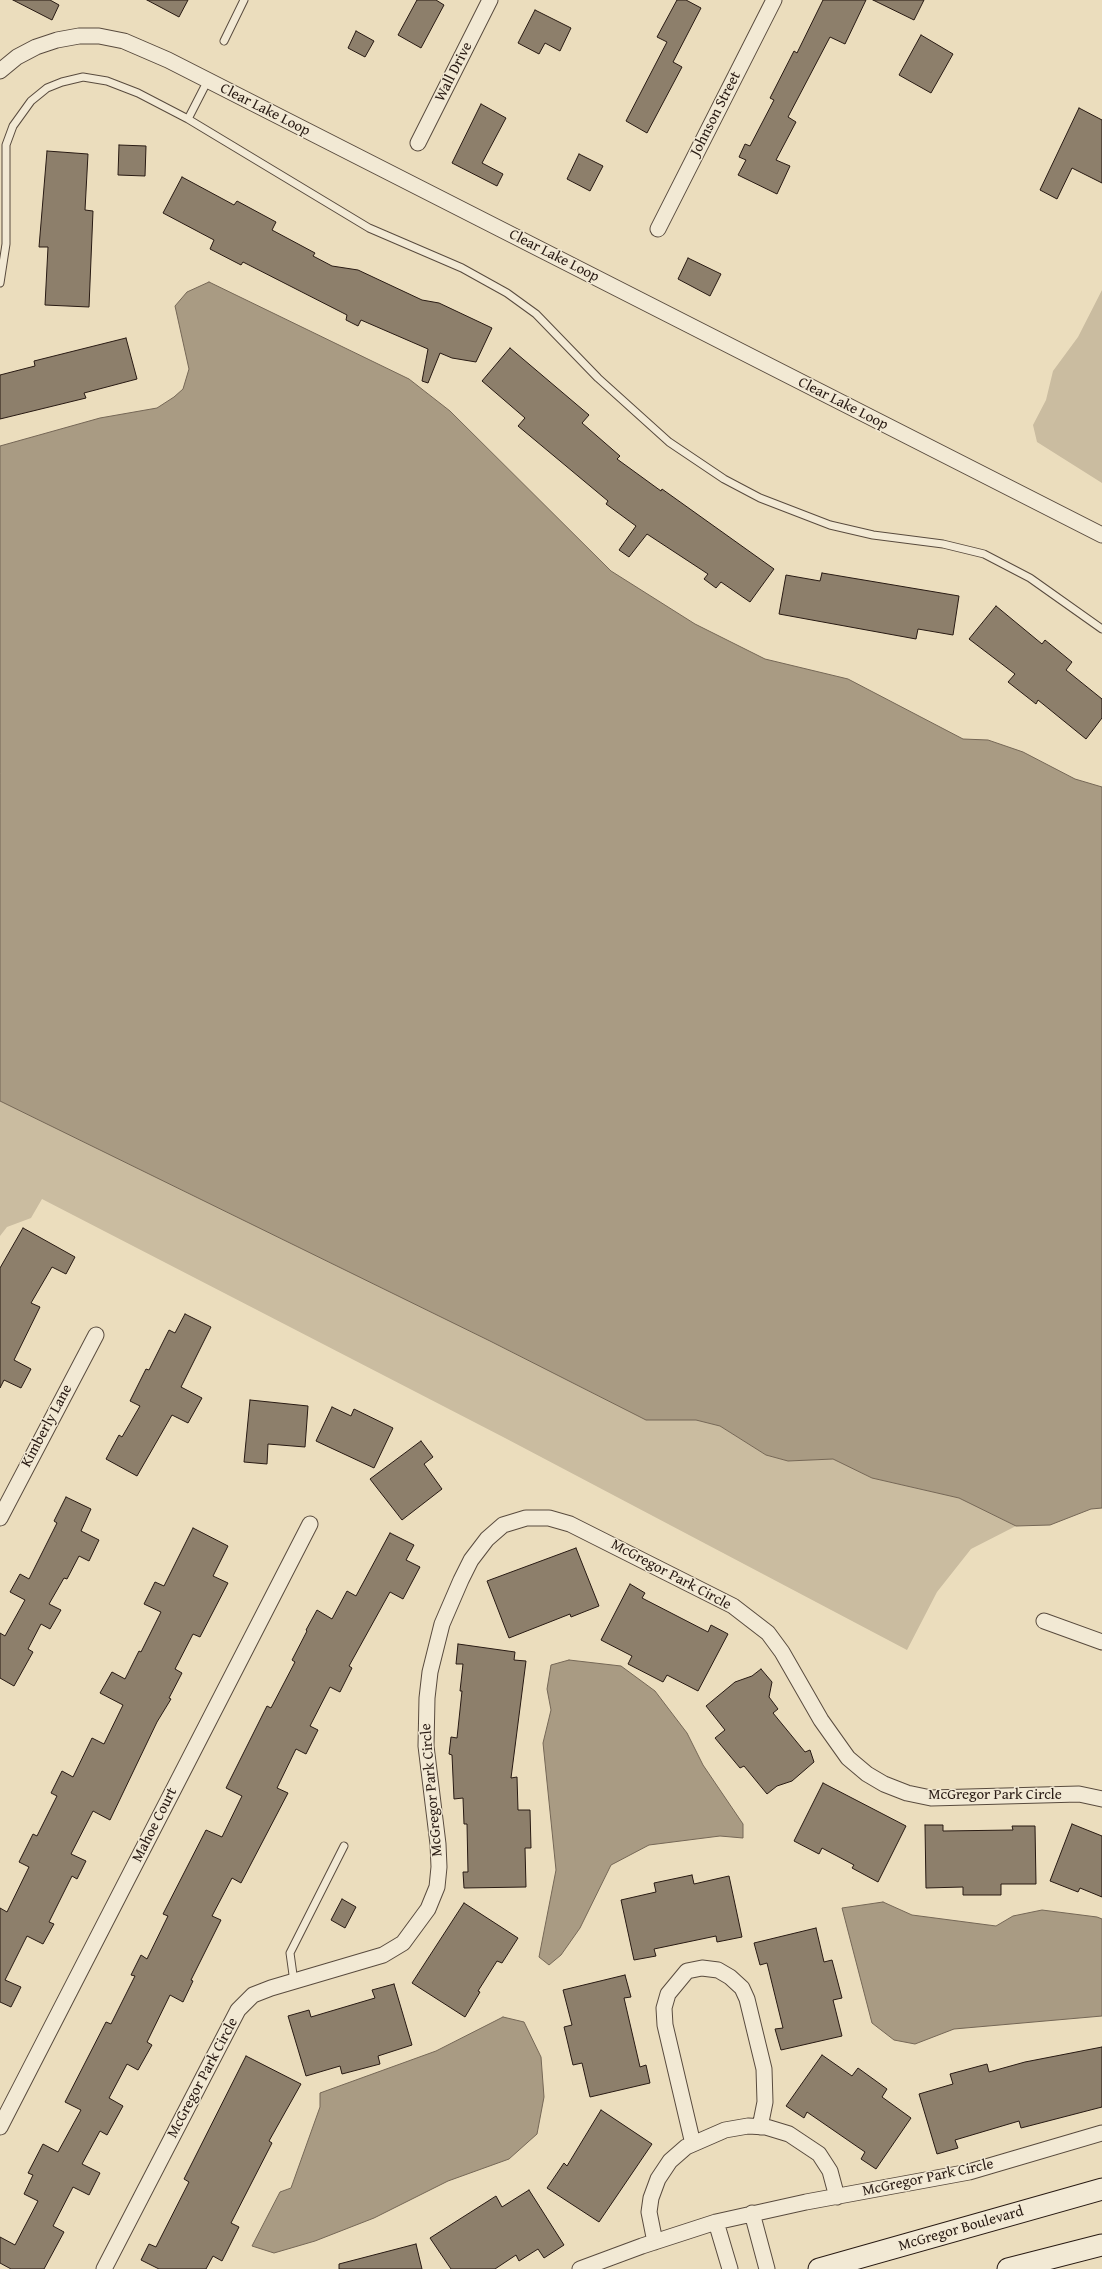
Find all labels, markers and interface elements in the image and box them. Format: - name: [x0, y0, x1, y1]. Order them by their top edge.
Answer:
- street label: Wall Drive: [431, 39, 477, 105]
- street label: Johnson Street: [687, 69, 745, 159]
- street label: Clear Lake Loop: [217, 80, 313, 140]
- street label: Clear Lake Loop: [506, 226, 602, 286]
- street label: Clear Lake Loop: [795, 374, 891, 434]
- street label: Kimberly Lane: [18, 1382, 76, 1470]
- street label: McGregor Park Circle: [608, 1536, 734, 1614]
- street label: McGregor Park Circle: [417, 1723, 447, 1857]
- street label: Mahoe Court: [129, 1785, 181, 1865]
- street label: McGregor Park Circle: [928, 1786, 1062, 1804]
- street label: McGregor Park Circle: [164, 2015, 242, 2141]
- street label: McGregor Park Circle: [861, 2155, 995, 2201]
- street label: McGregor Boulevard: [896, 2203, 1026, 2255]

